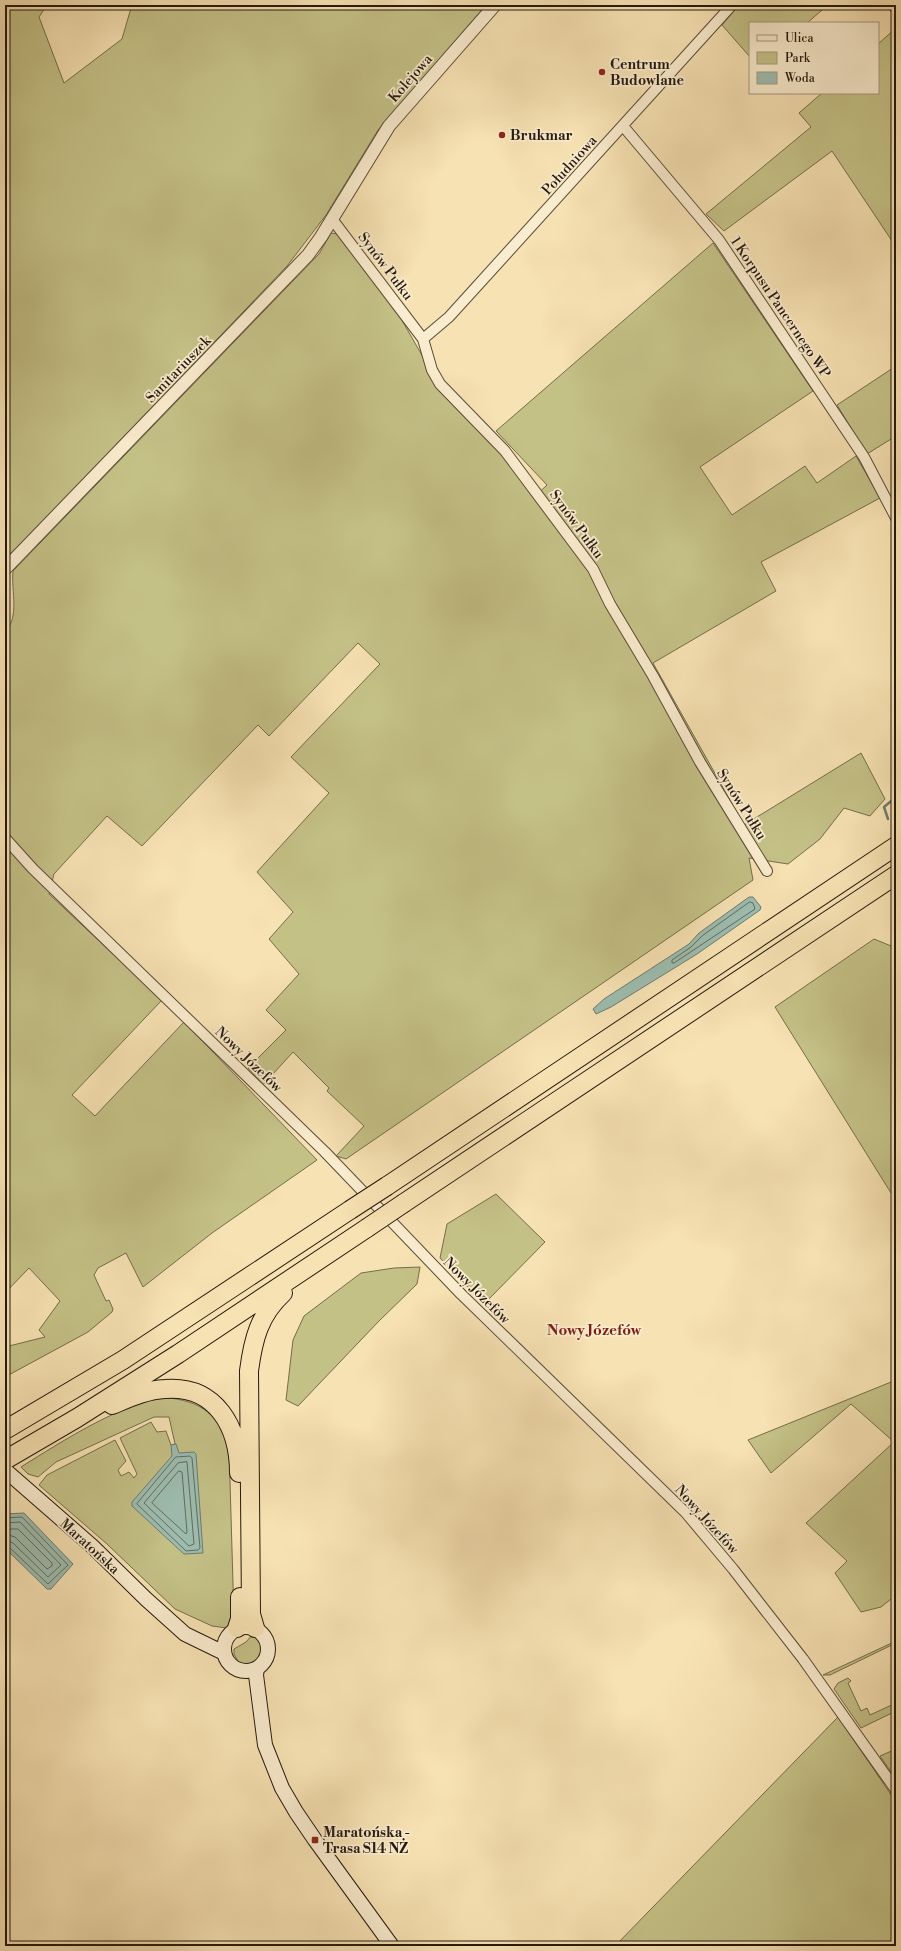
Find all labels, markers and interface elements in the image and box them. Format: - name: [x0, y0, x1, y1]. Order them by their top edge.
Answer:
- legend: [749, 22, 879, 94]
- text: Ulica: [785, 31, 814, 46]
- street label: Kolejowa: [385, 50, 437, 107]
- text: Park: [785, 51, 811, 66]
- place label: Centrum Budowlane: [610, 56, 684, 90]
- marker: Centrum Budowlane: [597, 67, 607, 77]
- text: Woda: [784, 71, 816, 86]
- place label: Brukmar: [510, 127, 573, 145]
- marker: Brukmar: [497, 130, 507, 140]
- street label: Południowa: [538, 131, 602, 199]
- street label: Synów Pułku: [354, 229, 417, 304]
- street label: 1 Korpusu Pancernego WP: [726, 233, 834, 382]
- street label: Sanitariuszek: [142, 332, 216, 407]
- street label: Synów Pułku: [545, 487, 607, 562]
- street label: Synów Pułku: [712, 766, 770, 843]
- street label: Nowy Józefów: [211, 1023, 286, 1097]
- street label: Nowy Józefów: [439, 1254, 514, 1328]
- district label: Nowy Józefów: [547, 1321, 642, 1340]
- street label: Nowy Józefów: [671, 1481, 742, 1558]
- street label: Maratońska: [56, 1515, 124, 1579]
- place label: Maratońska - Trasa S14 NŻ: [323, 1824, 410, 1858]
- marker: Maratońska - Trasa S14 NŻ: [310, 1835, 320, 1845]

